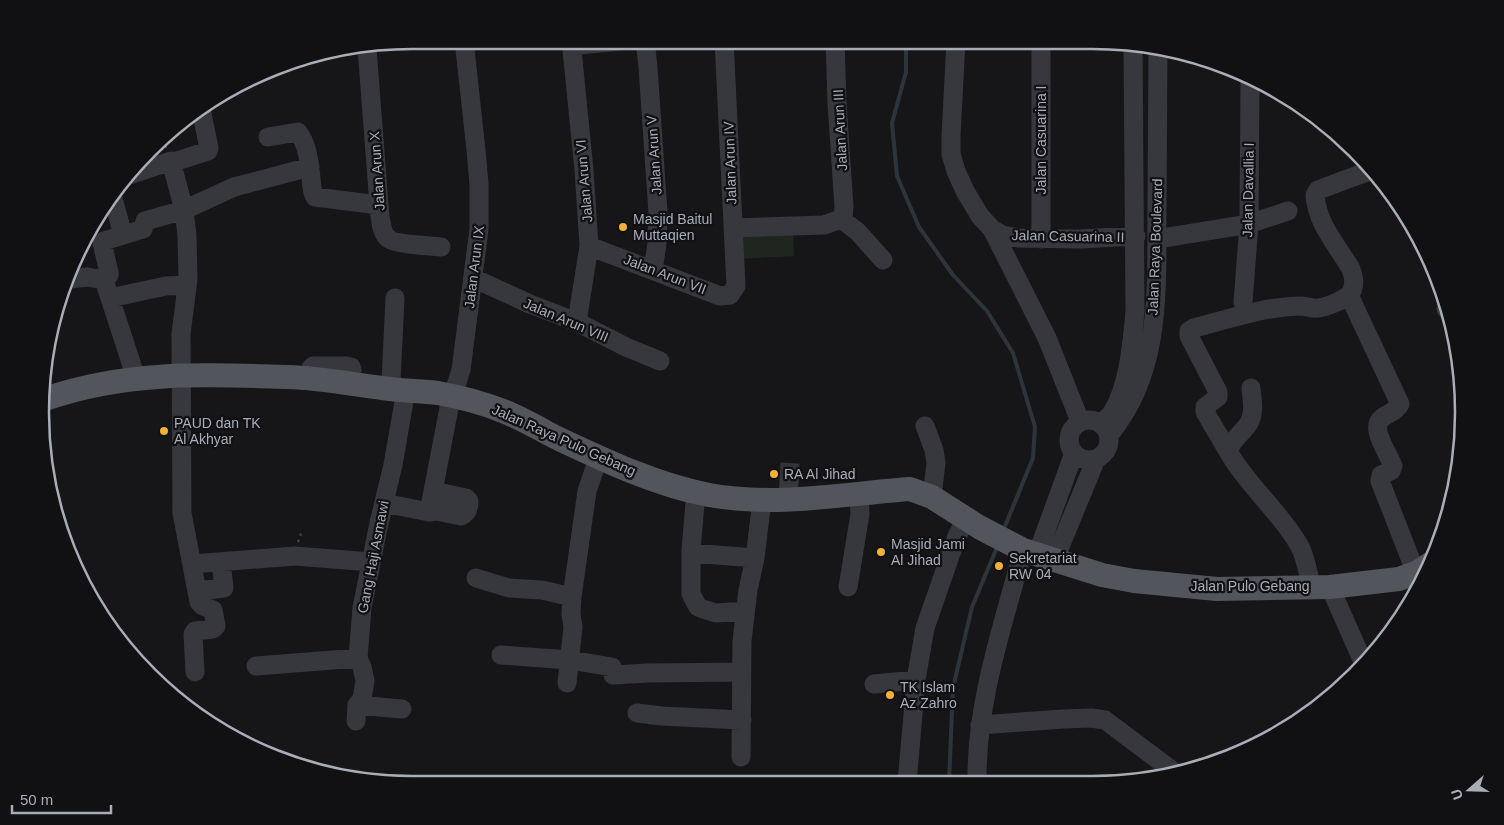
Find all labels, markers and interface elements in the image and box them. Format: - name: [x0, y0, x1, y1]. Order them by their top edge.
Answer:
- street label: Jalan Casuarina I: [1033, 86, 1049, 194]
- street label: Jalan Arun III: [830, 89, 850, 171]
- street label: Jalan Arun V: [643, 114, 665, 195]
- street label: Jalan Arun IV: [721, 120, 739, 205]
- street label: Jalan Arun X: [366, 130, 388, 211]
- street label: Jalan Arun VI: [572, 139, 596, 223]
- street label: Jalan Davallia I: [1239, 142, 1257, 238]
- street label: Jalan Raya Boulevard: [1145, 178, 1165, 316]
- place label: Masjid Baitul Muttaqien: [633, 211, 712, 243]
- marker: Masjid Baitul Muttaqien: [617, 221, 629, 233]
- street label: Jalan Arun IX: [461, 224, 487, 309]
- street label: Jalan Casuarina II: [1011, 227, 1125, 245]
- street label: Jalan Arun VII: [621, 251, 709, 297]
- street label: Jalan Arun VIII: [521, 295, 611, 345]
- street label: Jalan Raya Pulo Gebang: [490, 401, 638, 479]
- place label: PAUD dan TK Al Akhyar: [174, 415, 261, 447]
- marker: PAUD dan TK Al Akhyar: [158, 425, 170, 437]
- place label: RA Al Jihad: [784, 466, 856, 482]
- marker: RA Al Jihad: [768, 468, 780, 480]
- street label: Gang Haji Asmawi: [354, 499, 392, 615]
- place label: Masjid Jami Al Jihad: [891, 536, 965, 568]
- marker: Masjid Jami Al Jihad: [875, 546, 887, 558]
- place label: Sekretariat RW 04: [1009, 550, 1077, 582]
- marker: Sekretariat RW 04: [993, 560, 1005, 572]
- street label: Jalan Pulo Gebang: [1190, 578, 1310, 594]
- place label: TK Islam Az Zahro: [900, 679, 957, 711]
- marker: TK Islam Az Zahro: [884, 689, 896, 701]
- north arrow: [1444, 765, 1494, 815]
- scale bar: [12, 782, 111, 814]
- text: U: [1448, 787, 1466, 802]
- text: 50 m: [20, 791, 53, 808]

